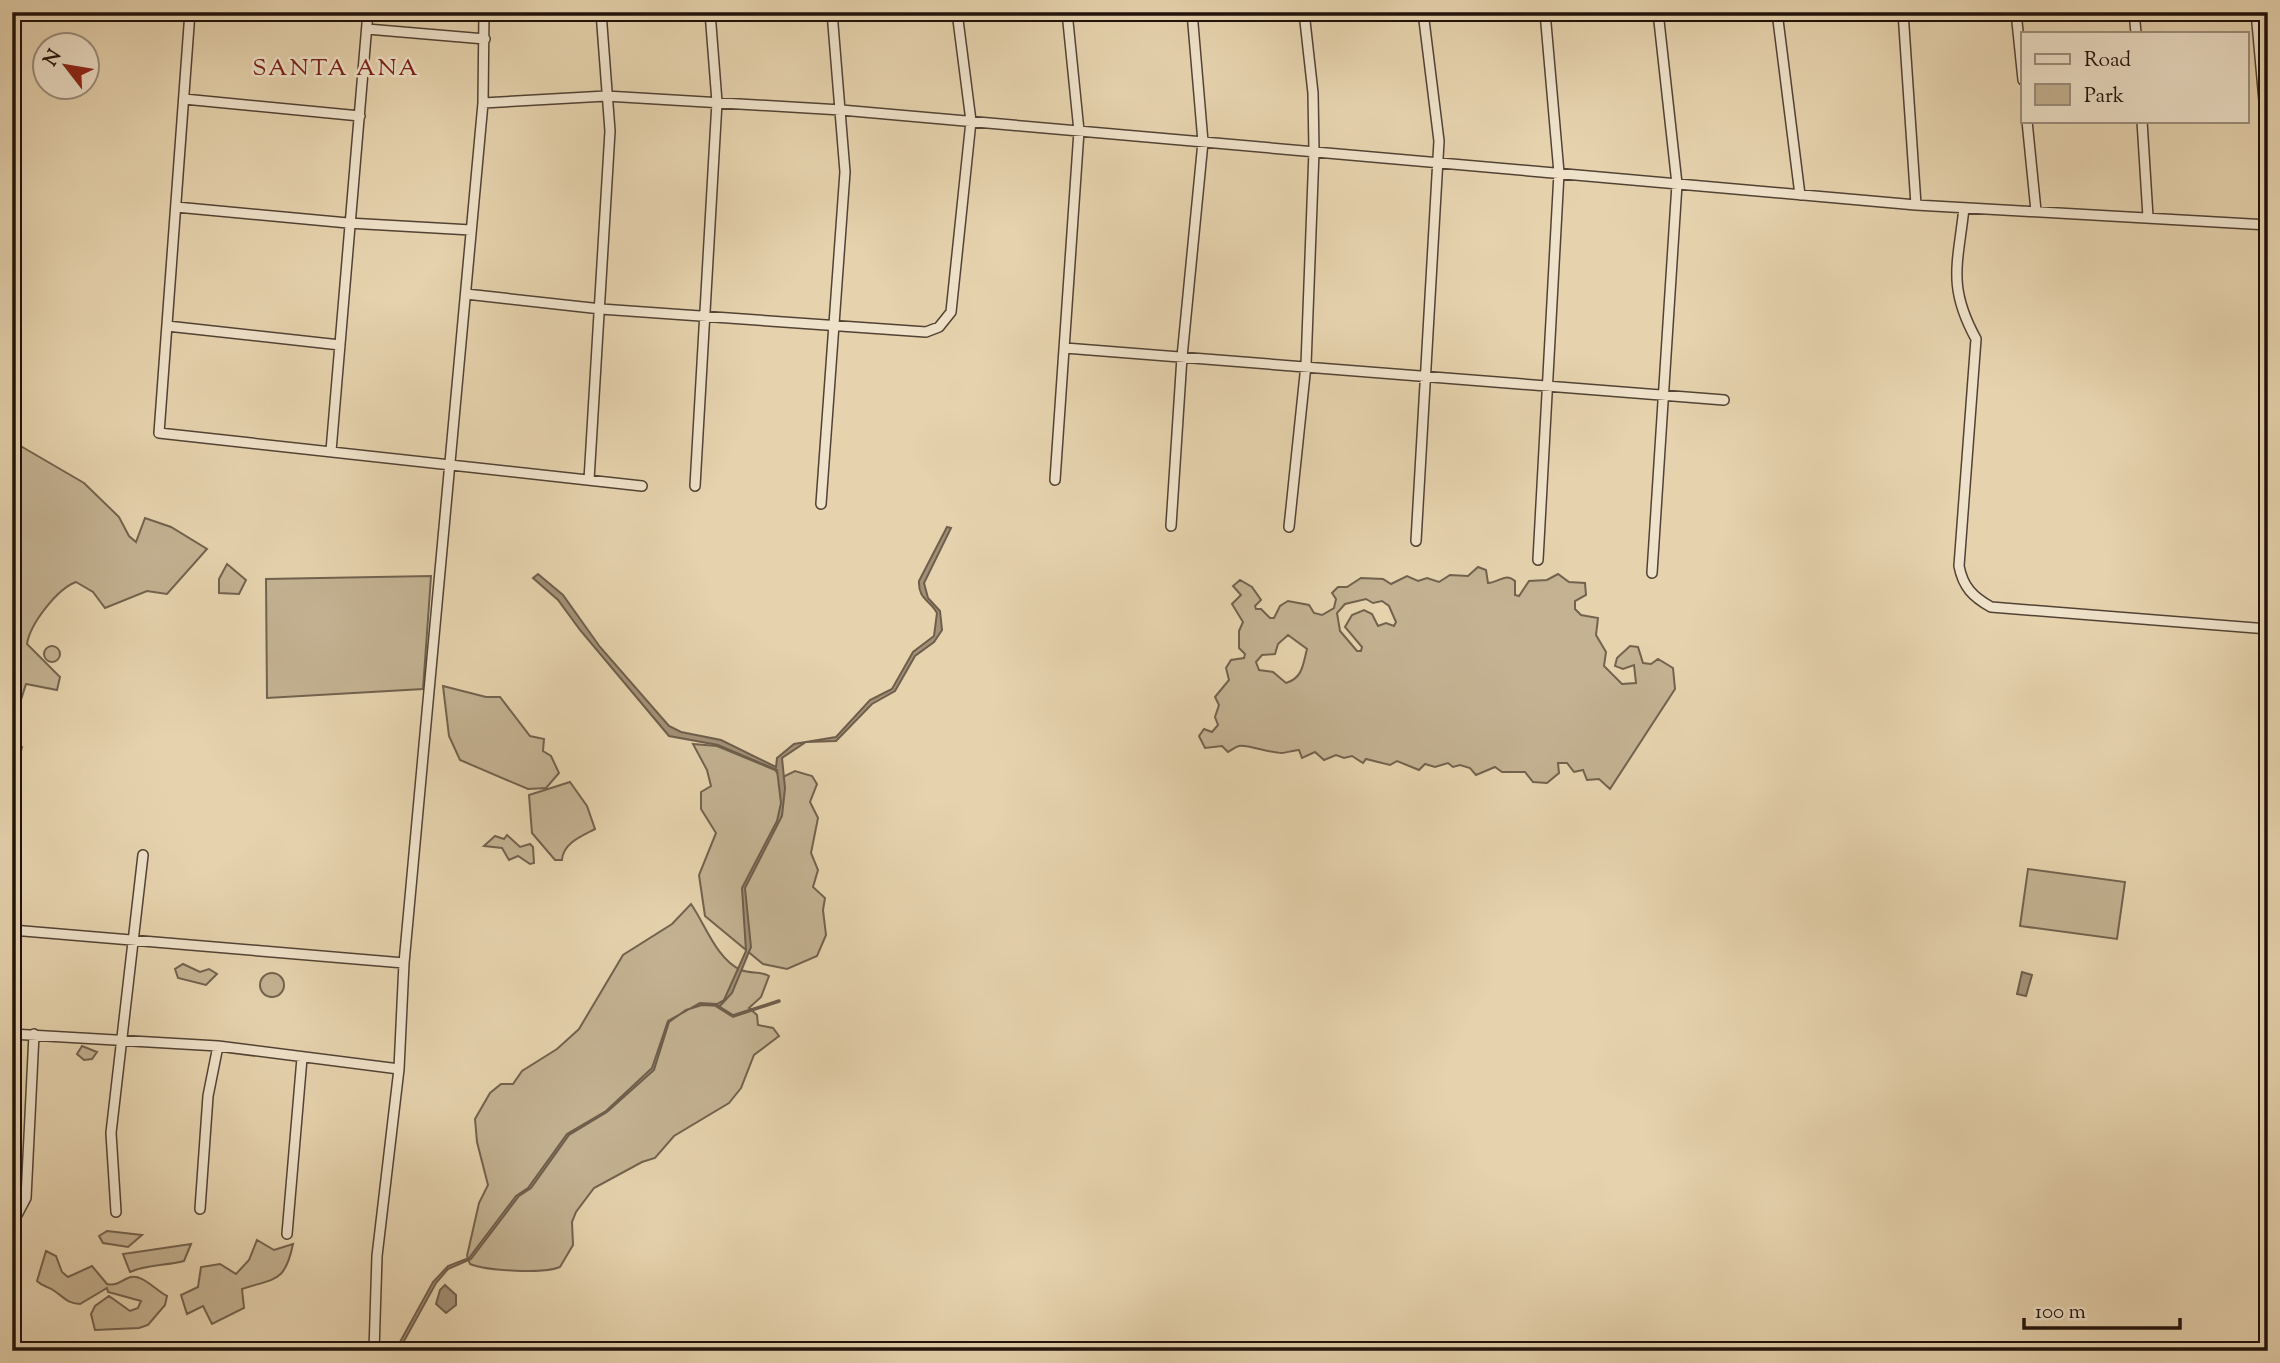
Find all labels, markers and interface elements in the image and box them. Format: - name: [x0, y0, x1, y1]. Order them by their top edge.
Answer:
- north arrow: [32, 32, 102, 102]
- legend: [2021, 32, 2248, 122]
- text: N: [38, 45, 69, 72]
- text: Road: [2084, 46, 2131, 76]
- district label: SANTA ANA: [252, 52, 420, 86]
- text: Park: [2084, 82, 2125, 112]
- scale bar: [2024, 1286, 2180, 1330]
- text: 100 m: [2035, 1298, 2086, 1328]

